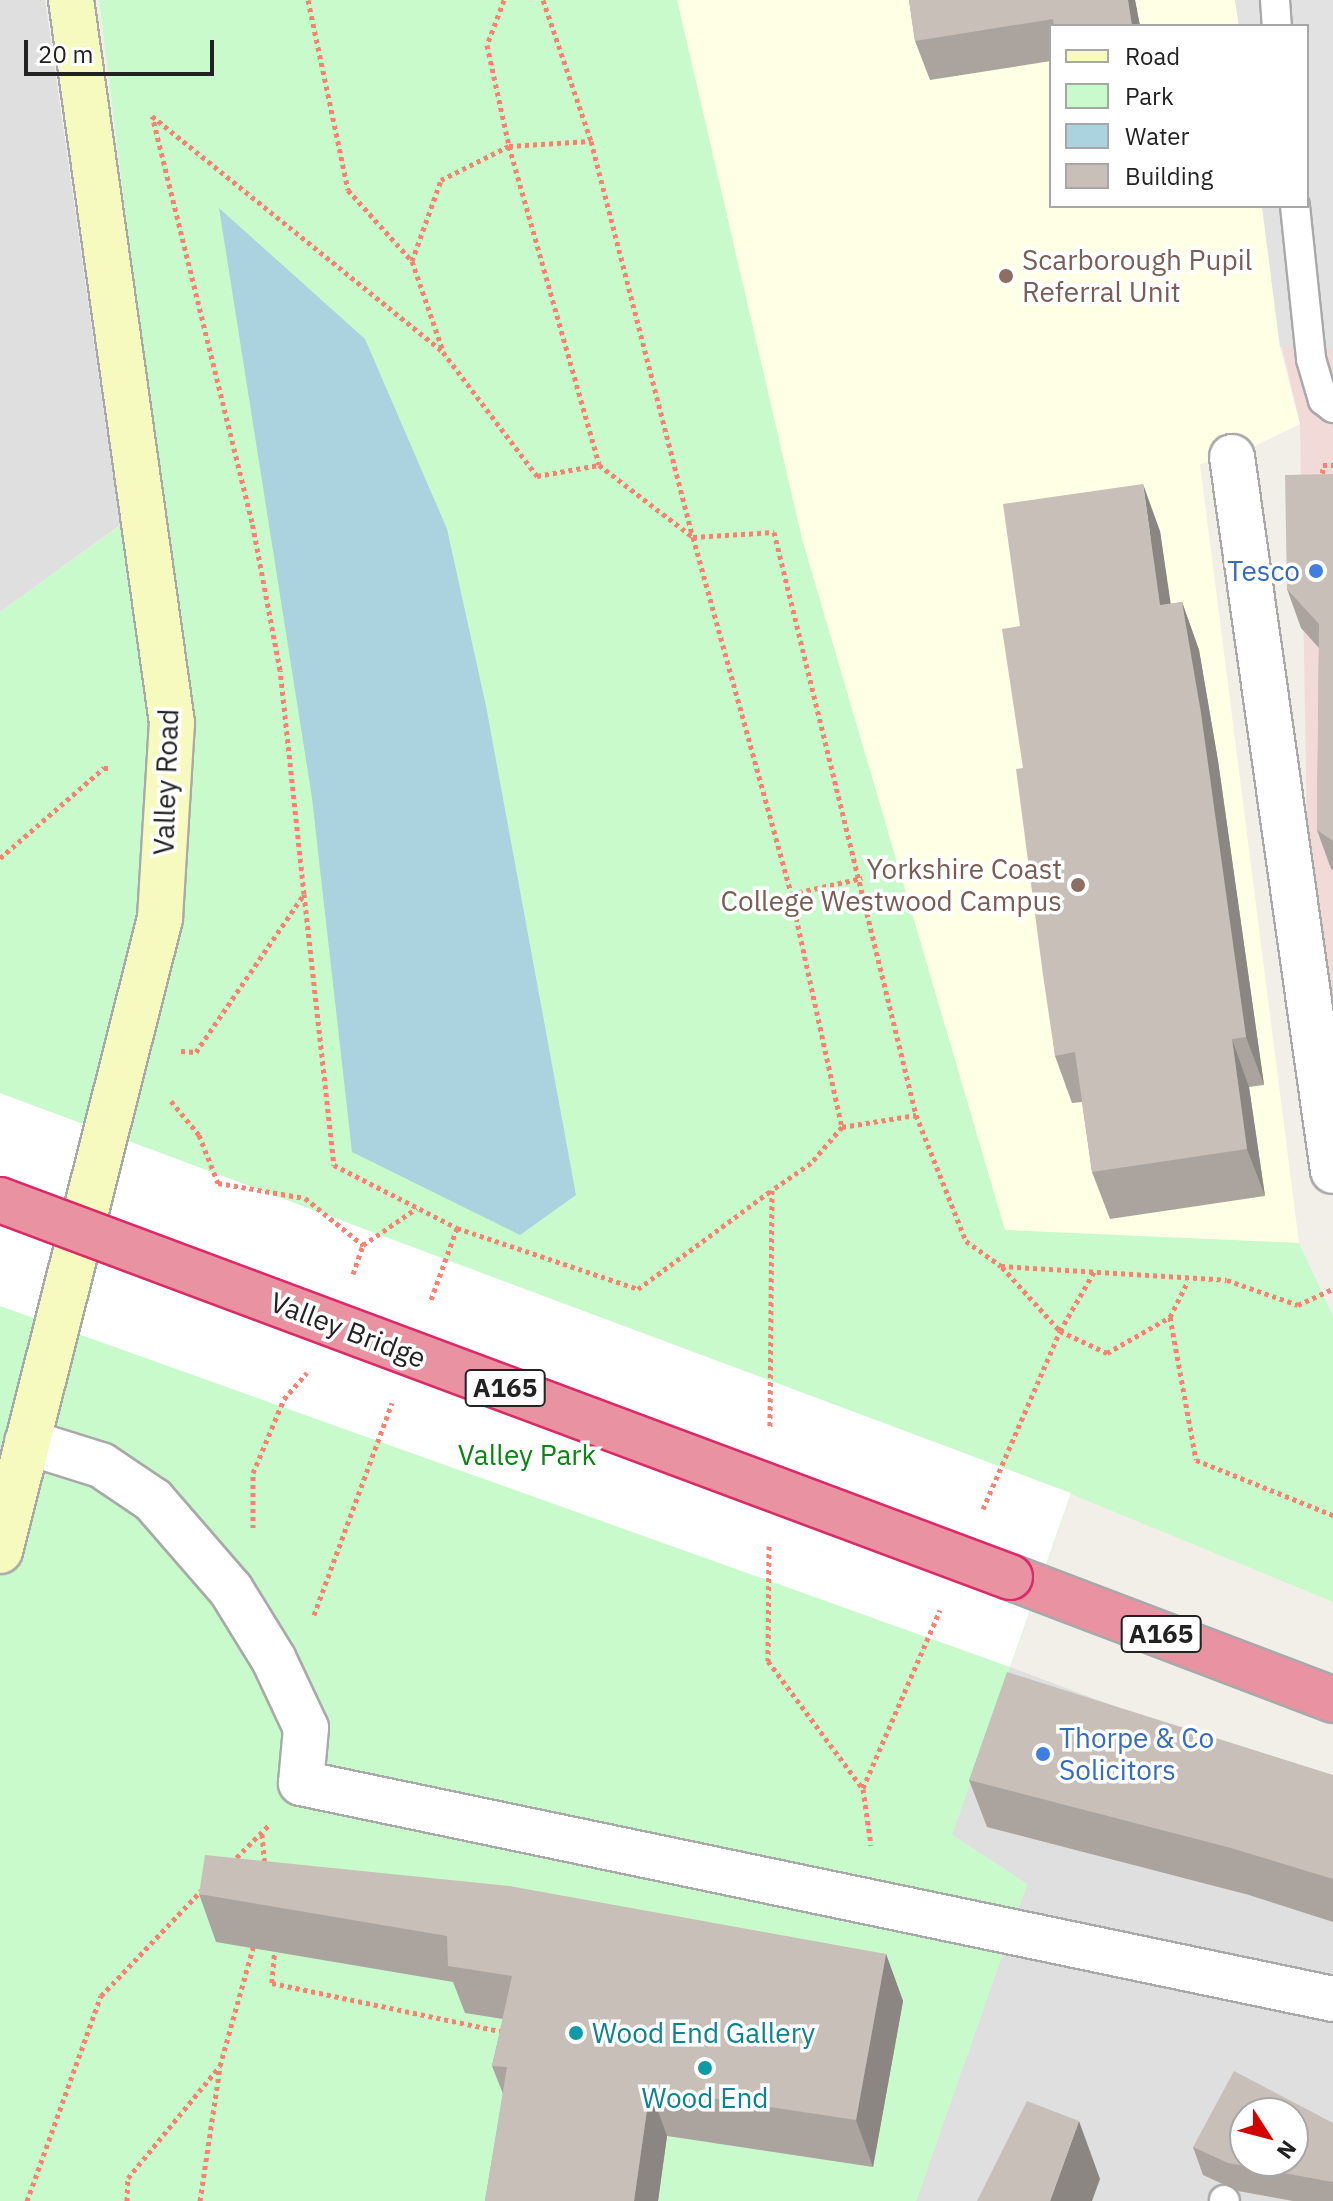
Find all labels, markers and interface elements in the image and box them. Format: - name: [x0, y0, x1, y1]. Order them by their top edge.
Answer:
- scale bar: [28, 24, 218, 74]
- legend: [1049, 24, 1309, 208]
- text: 20 m: [38, 38, 93, 70]
- text: Road: [1125, 40, 1180, 72]
- text: Park: [1125, 80, 1174, 112]
- text: Water: [1125, 120, 1189, 152]
- text: Building: [1125, 160, 1213, 192]
- place label: Scarborough Pupil Referral Unit: [1022, 243, 1252, 309]
- marker: Scarborough Pupil Referral Unit: [997, 267, 1015, 285]
- place label: Tesco: [1227, 554, 1300, 588]
- marker: Tesco: [1307, 562, 1325, 580]
- street label: Valley Road: [147, 708, 185, 856]
- place label: Yorkshire Coast College Westwood Campus: [721, 852, 1062, 918]
- marker: Yorkshire Coast College Westwood Campus: [1069, 876, 1087, 894]
- street label: Valley Bridge: [265, 1285, 431, 1375]
- road number: A165: [463, 1366, 547, 1410]
- park label: Valley Park: [458, 1438, 596, 1472]
- road number: A165: [1119, 1612, 1203, 1656]
- place label: Thorpe & Co Solicitors: [1059, 1721, 1214, 1787]
- marker: Thorpe & Co Solicitors: [1034, 1745, 1052, 1763]
- place label: Wood End Gallery: [592, 2016, 815, 2050]
- marker: Wood End Gallery: [567, 2024, 585, 2042]
- marker: Wood End: [696, 2059, 714, 2077]
- place label: Wood End: [641, 2081, 769, 2115]
- north arrow: [1229, 2097, 1309, 2177]
- text: N: [1271, 2135, 1304, 2165]

